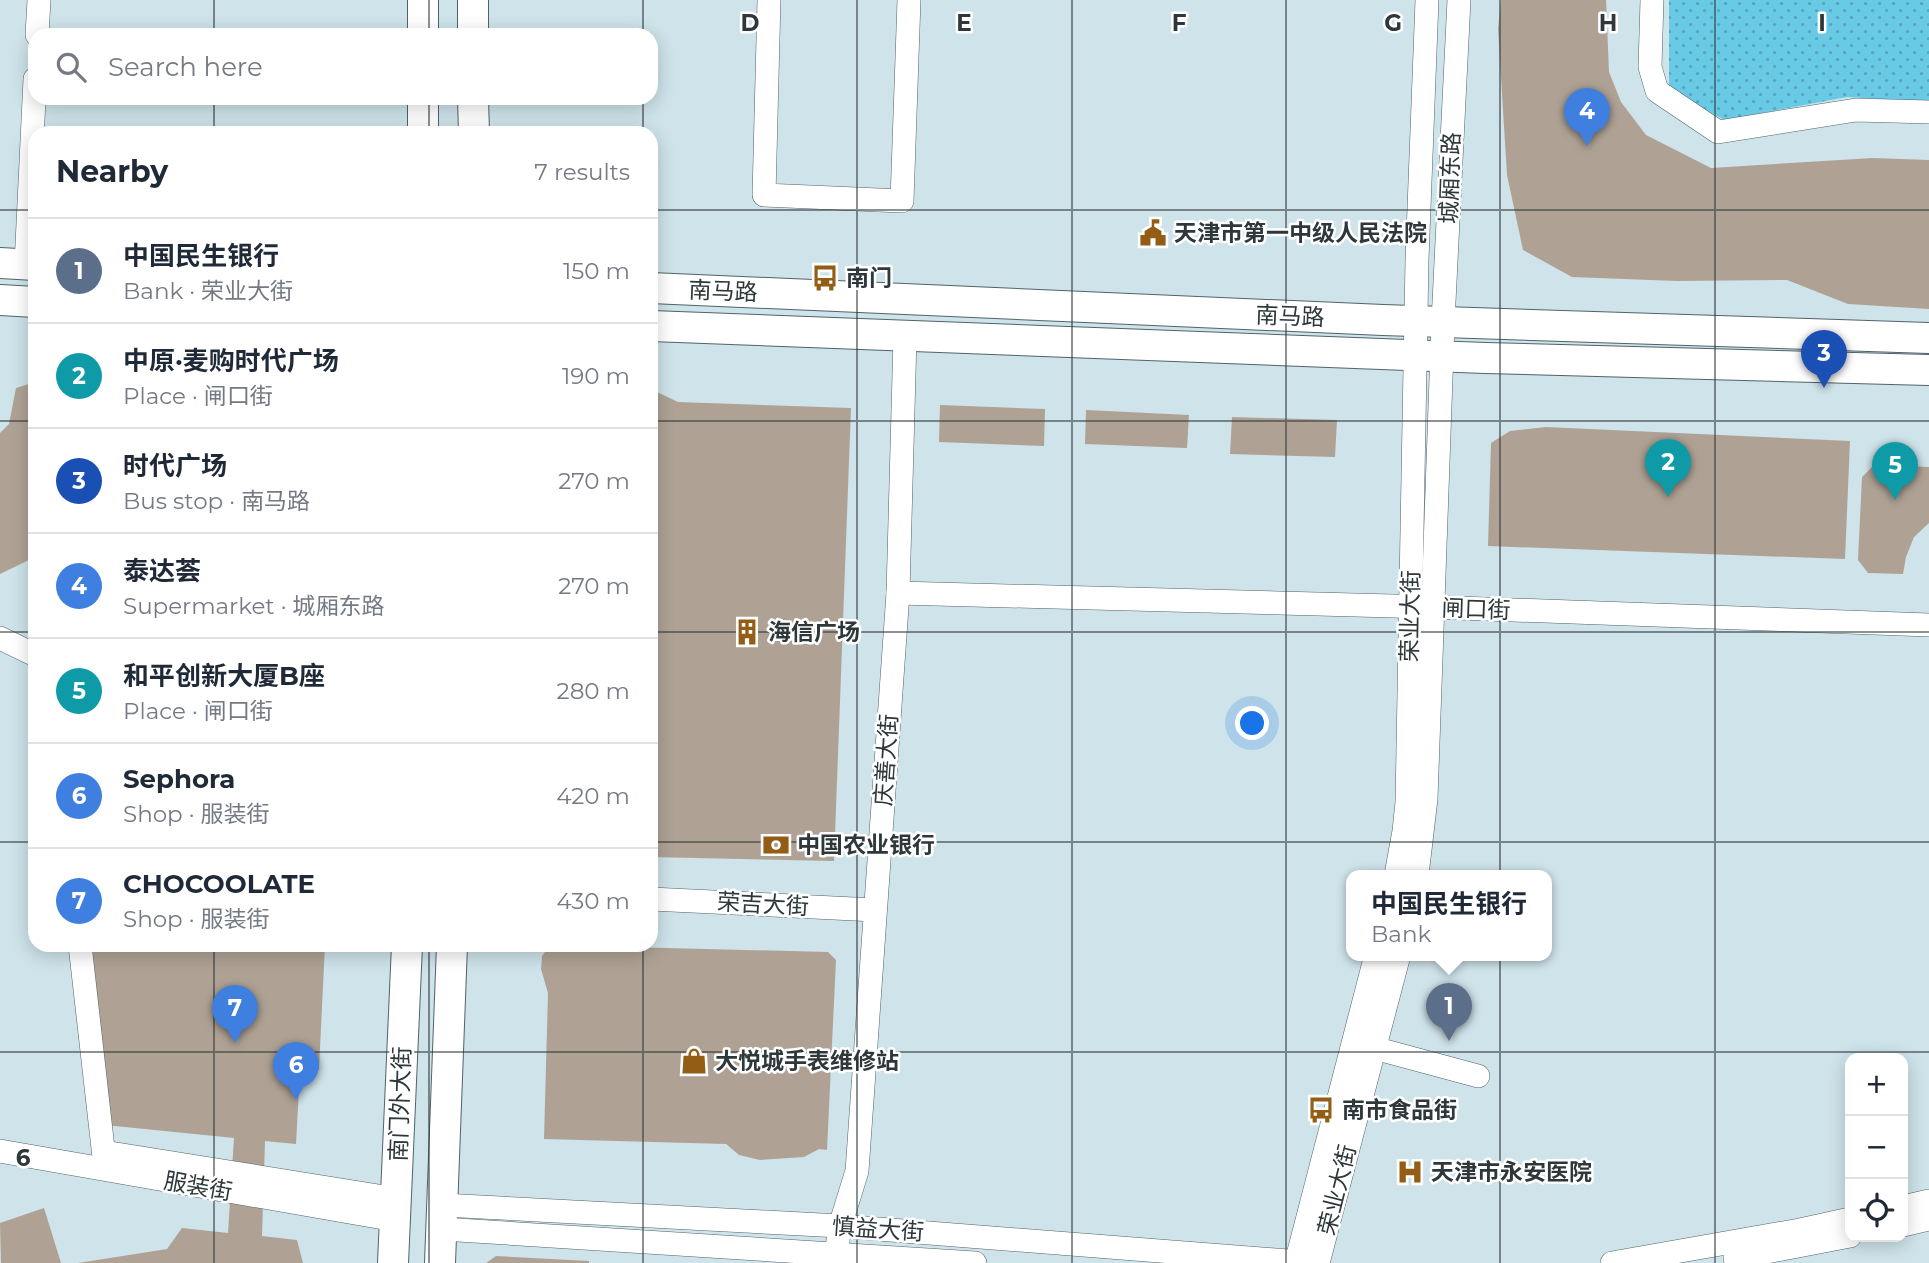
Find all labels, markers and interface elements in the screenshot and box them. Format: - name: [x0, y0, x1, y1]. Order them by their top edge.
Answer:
- text: D: [741, 9, 760, 37]
- text: E: [956, 9, 972, 37]
- text: F: [1172, 9, 1187, 37]
- text: G: [1384, 9, 1402, 37]
- text: H: [1599, 9, 1617, 37]
- text: I: [1818, 9, 1826, 37]
- search box: [28, 28, 658, 105]
- icon: search: [52, 48, 90, 86]
- text: Search here: [108, 51, 263, 83]
- pin: 4: [1564, 88, 1610, 146]
- street label: 城厢东路: [1434, 132, 1466, 224]
- text: Nearby: [56, 153, 168, 190]
- text: 7 results: [534, 158, 630, 186]
- public building icon: 天津市第一中级人民法院: [1138, 218, 1168, 248]
- place label: 天津市第一中级人民法院: [1174, 219, 1427, 247]
- text: 中国民生银行: [123, 240, 279, 272]
- text: 1: [74, 257, 84, 285]
- text: 150 m: [563, 257, 630, 285]
- bus stop icon: 南门: [810, 263, 840, 293]
- place label: 南门: [846, 264, 892, 292]
- street label: 南马路: [688, 276, 758, 306]
- text: Bank · 荣业大街: [123, 277, 293, 305]
- street label: 南马路: [1255, 301, 1325, 331]
- pin: 3: [1801, 330, 1847, 388]
- text: 中原·麦购时代广场: [123, 345, 339, 377]
- text: 2: [72, 362, 86, 390]
- text: 190 m: [562, 362, 630, 390]
- text: Place · 闸口街: [123, 382, 273, 410]
- pin: 2: [1645, 439, 1691, 497]
- pin: 5: [1872, 442, 1918, 500]
- text: 时代广场: [123, 450, 227, 482]
- text: 3: [72, 467, 86, 495]
- text: 270 m: [558, 467, 630, 495]
- text: Bus stop · 南马路: [123, 487, 310, 515]
- text: 泰达荟: [123, 555, 201, 587]
- street label: 荣业大街: [1395, 570, 1425, 662]
- text: 4: [71, 572, 87, 600]
- text: 270 m: [558, 572, 630, 600]
- text: Supermarket · 城厢东路: [123, 592, 385, 620]
- street label: 闸口街: [1441, 594, 1511, 624]
- building icon: 海信广场: [732, 617, 762, 647]
- place label: 海信广场: [768, 618, 860, 646]
- text: 和平创新大厦B座: [123, 660, 325, 692]
- text: 5: [72, 677, 86, 705]
- text: 280 m: [557, 677, 630, 705]
- text: Place · 闸口街: [123, 697, 273, 725]
- your location: [1235, 706, 1269, 740]
- street label: 庆善大街: [869, 713, 903, 807]
- text: Sephora: [123, 763, 235, 795]
- text: 6: [72, 782, 86, 810]
- text: 420 m: [556, 782, 630, 810]
- text: Shop · 服装街: [123, 800, 270, 828]
- bank icon: 中国农业银行: [761, 830, 791, 860]
- place label: 中国农业银行: [797, 831, 935, 859]
- text: CHOCOOLATE: [123, 868, 315, 900]
- popup: [1346, 870, 1552, 961]
- text: 7: [72, 887, 86, 915]
- text: 430 m: [557, 887, 630, 915]
- street label: 荣吉大街: [716, 888, 810, 920]
- text: 中国民生银行: [1371, 888, 1527, 920]
- text: Shop · 服装街: [123, 905, 270, 933]
- text: Bank: [1371, 920, 1431, 948]
- pin: 1: [1426, 983, 1472, 1041]
- pin: 7: [212, 985, 258, 1043]
- pin: 6: [273, 1042, 319, 1100]
- street label: 南门外大街: [384, 1046, 416, 1162]
- shop icon: 大悦城手表维修站: [679, 1046, 709, 1076]
- place label: 大悦城手表维修站: [715, 1047, 899, 1075]
- map controls: [1845, 1053, 1908, 1242]
- button: +: [1845, 1053, 1908, 1116]
- bus stop icon: 南市食品街: [1306, 1095, 1336, 1125]
- place label: 南市食品街: [1342, 1096, 1457, 1124]
- button: −: [1845, 1116, 1908, 1179]
- street label: 荣业大街: [1312, 1142, 1362, 1238]
- text: 6: [16, 1144, 31, 1172]
- hospital icon: 天津市永安医院: [1395, 1157, 1425, 1187]
- place label: 天津市永安医院: [1431, 1158, 1592, 1186]
- street label: 服装街: [162, 1166, 234, 1206]
- button: locate: [1845, 1179, 1908, 1242]
- street label: 慎益大街: [831, 1212, 925, 1246]

